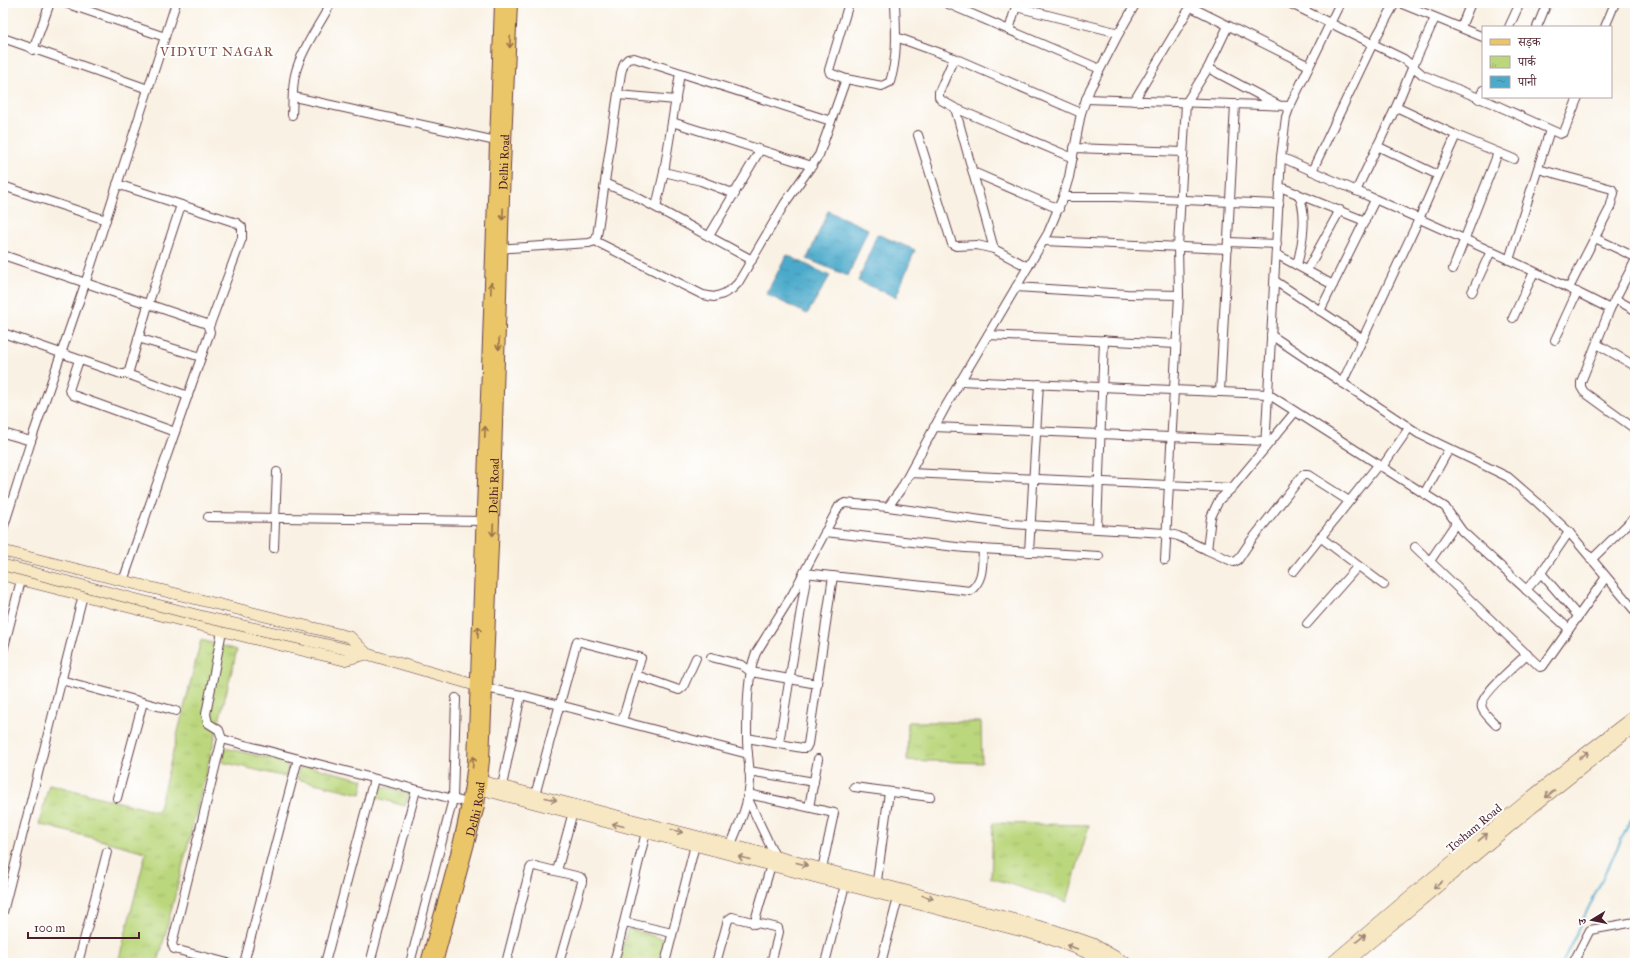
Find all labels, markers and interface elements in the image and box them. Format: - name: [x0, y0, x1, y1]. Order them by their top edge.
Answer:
- legend: [1482, 26, 1612, 98]
- one-way arrow: [506, 35, 513, 48]
- text: सड़क: [1517, 35, 1542, 49]
- district label: VIDYUT NAGAR: [159, 44, 274, 60]
- text: पार्क: [1517, 55, 1537, 69]
- text: पानी: [1517, 74, 1537, 89]
- street label: Delhi Road: [496, 134, 512, 190]
- one-way arrow: [499, 207, 507, 220]
- one-way arrow: [487, 282, 494, 295]
- one-way arrow: [495, 337, 503, 350]
- one-way arrow: [482, 426, 489, 439]
- street label: Delhi Road: [486, 458, 502, 514]
- one-way arrow: [489, 523, 497, 536]
- one-way arrow: [474, 626, 482, 639]
- one-way arrow: [1578, 751, 1589, 759]
- one-way arrow: [470, 756, 477, 769]
- street label: Delhi Road: [463, 781, 488, 838]
- one-way arrow: [1544, 790, 1555, 798]
- one-way arrow: [544, 795, 557, 803]
- street label: Tosham Road: [1444, 801, 1504, 855]
- one-way arrow: [612, 821, 625, 828]
- one-way arrow: [670, 828, 683, 835]
- one-way arrow: [1478, 833, 1488, 842]
- one-way arrow: [738, 854, 751, 861]
- one-way arrow: [796, 860, 809, 868]
- one-way arrow: [1433, 881, 1444, 890]
- one-way arrow: [921, 894, 934, 901]
- north arrow: [1572, 900, 1612, 940]
- scale bar: [28, 914, 139, 940]
- text: उ: [1576, 916, 1590, 927]
- text: 100 m: [34, 921, 65, 935]
- one-way arrow: [1356, 933, 1366, 942]
- one-way arrow: [1066, 943, 1079, 950]

